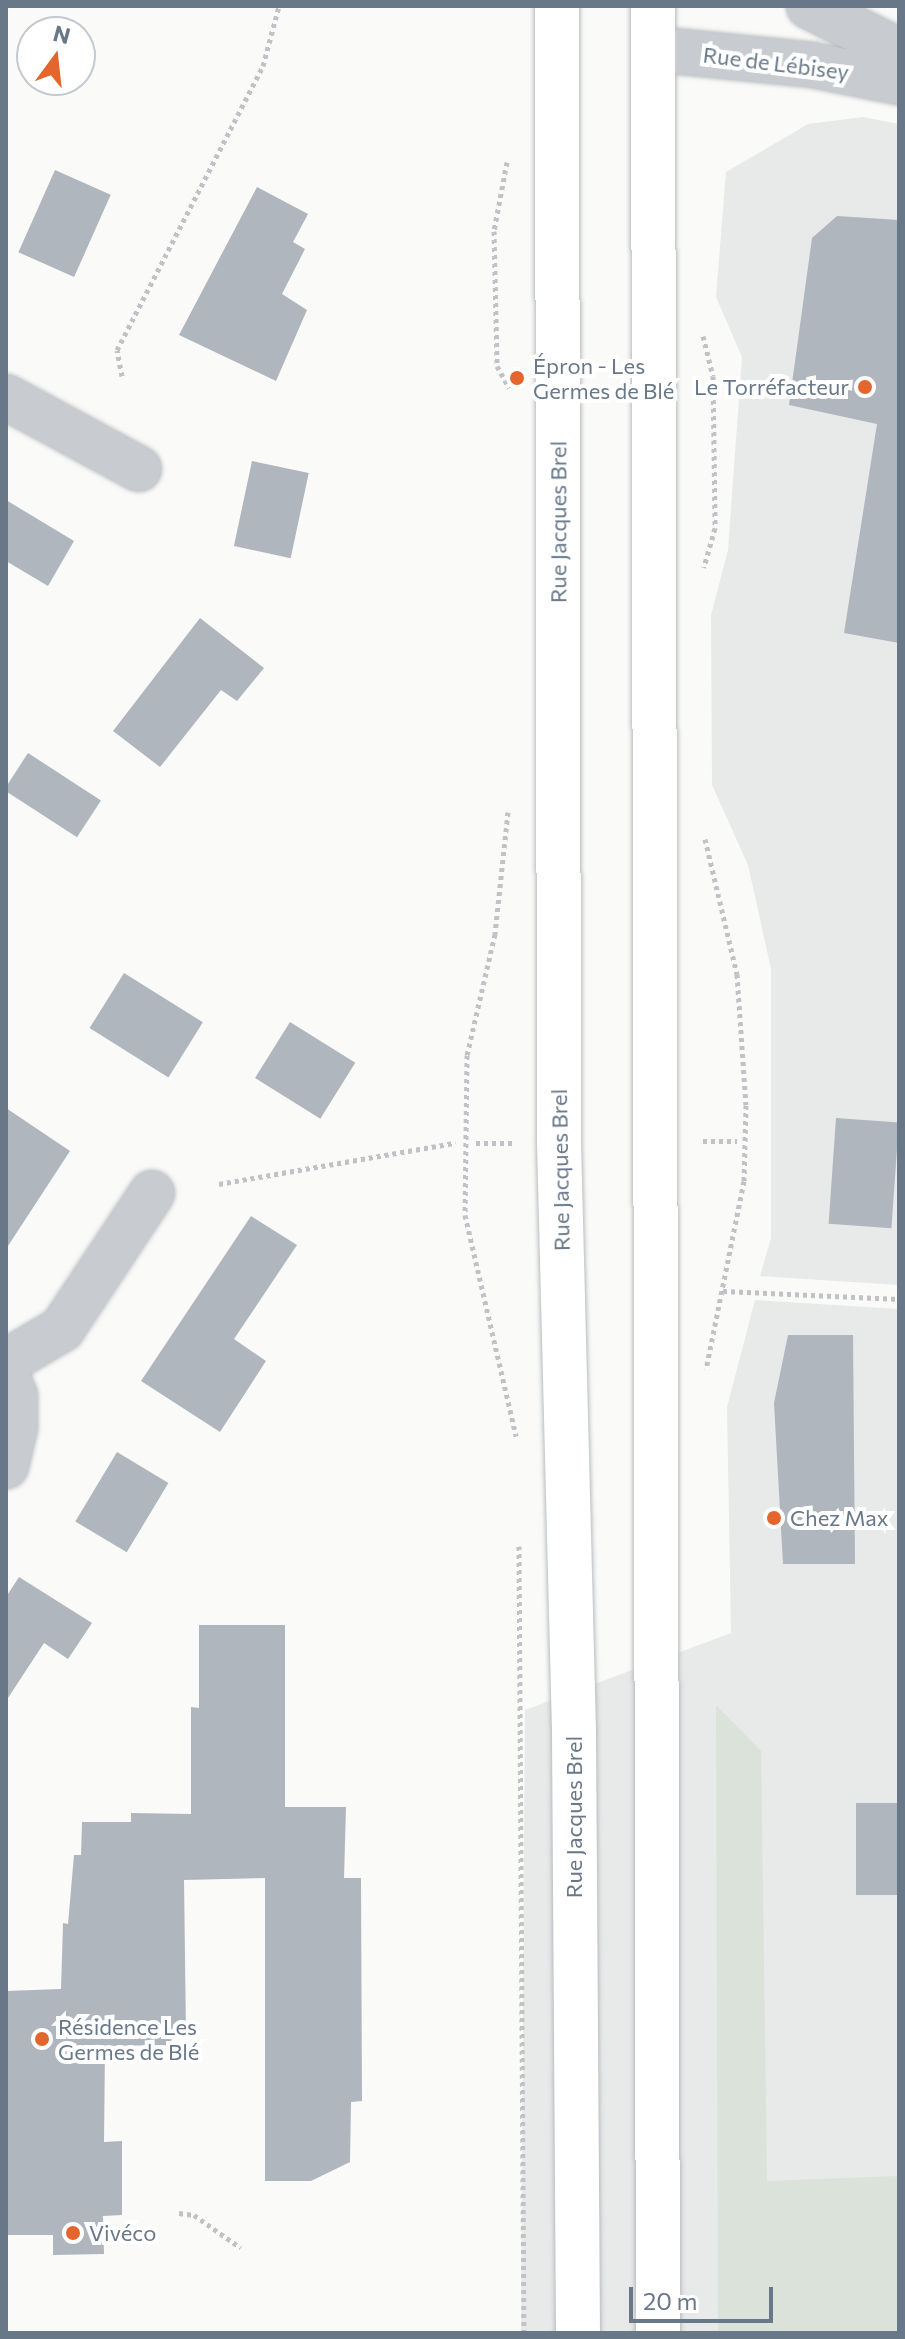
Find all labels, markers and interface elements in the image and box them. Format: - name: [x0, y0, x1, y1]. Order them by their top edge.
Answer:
- north arrow: [16, 16, 96, 96]
- text: N: [50, 19, 73, 49]
- street label: Rue de Lébisey: [702, 41, 850, 85]
- place label: Épron - Les Germes de Blé: [533, 352, 674, 404]
- marker: Épron - Les Germes de Blé: [508, 369, 526, 387]
- place label: Le Torréfacteur: [694, 374, 849, 400]
- marker: Le Torréfacteur: [856, 378, 874, 396]
- street label: Rue Jacques Brel: [545, 441, 571, 603]
- street label: Rue Jacques Brel: [545, 1089, 575, 1251]
- place label: Chez Max: [790, 1505, 888, 1531]
- marker: Chez Max: [765, 1509, 783, 1527]
- street label: Rue Jacques Brel: [561, 1736, 587, 1898]
- place label: Résidence Les Germes de Blé: [58, 2013, 199, 2064]
- marker: Résidence Les Germes de Blé: [33, 2030, 51, 2048]
- place label: Vivéco: [89, 2220, 156, 2246]
- marker: Vivéco: [64, 2224, 82, 2242]
- scale bar: [633, 2271, 777, 2321]
- text: 20 m: [643, 2286, 697, 2315]

